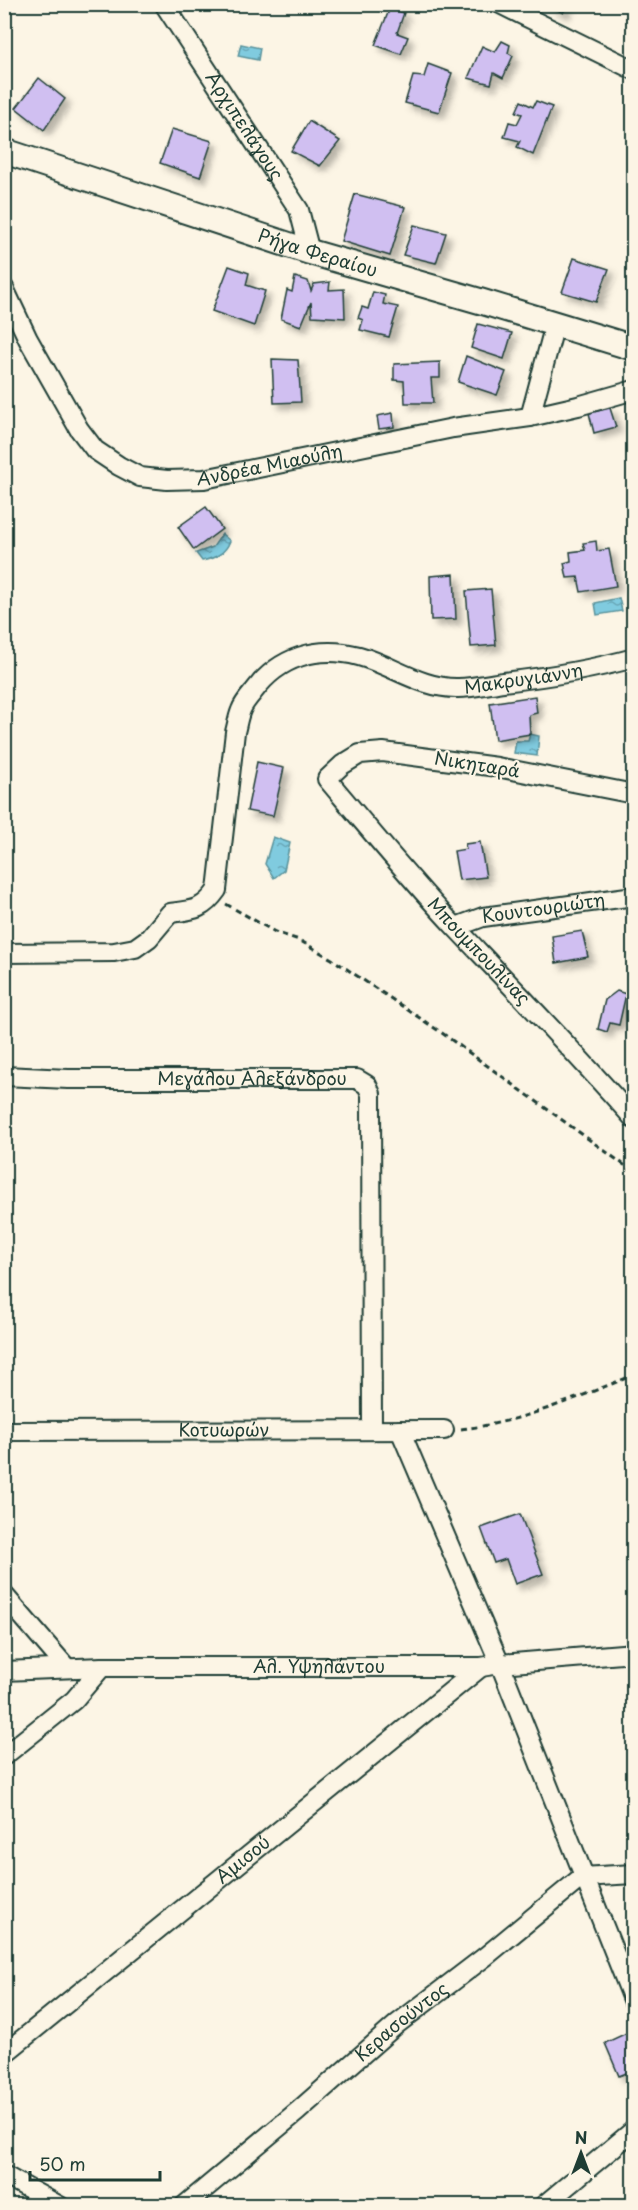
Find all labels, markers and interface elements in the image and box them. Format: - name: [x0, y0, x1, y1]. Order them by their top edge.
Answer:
- street label: Αρχιπελάγους: [200, 66, 291, 185]
- street label: Ρήγα Φεραίου: [255, 221, 381, 283]
- street label: Ανδρέα Μιαούλη: [197, 436, 345, 491]
- street label: Μακρυγιάννη: [462, 655, 585, 700]
- street label: Νικηταρά: [432, 743, 522, 784]
- street label: Κουντουριώτη: [480, 885, 607, 929]
- street label: Μπουμπουλίνας: [422, 891, 537, 1010]
- street label: Μεγάλου Αλεξάνδρου: [157, 1064, 347, 1091]
- street label: Κοτυωρών: [178, 1415, 270, 1443]
- street label: Αλ. Υψηλάντου: [253, 1652, 385, 1679]
- street label: Αμισού: [209, 1828, 275, 1889]
- street label: Κερασούντος: [348, 1975, 453, 2067]
- north arrow: [551, 2123, 611, 2183]
- text: N: [575, 2125, 587, 2149]
- scale bar: [30, 2144, 160, 2182]
- text: 50 m: [39, 2150, 86, 2177]

